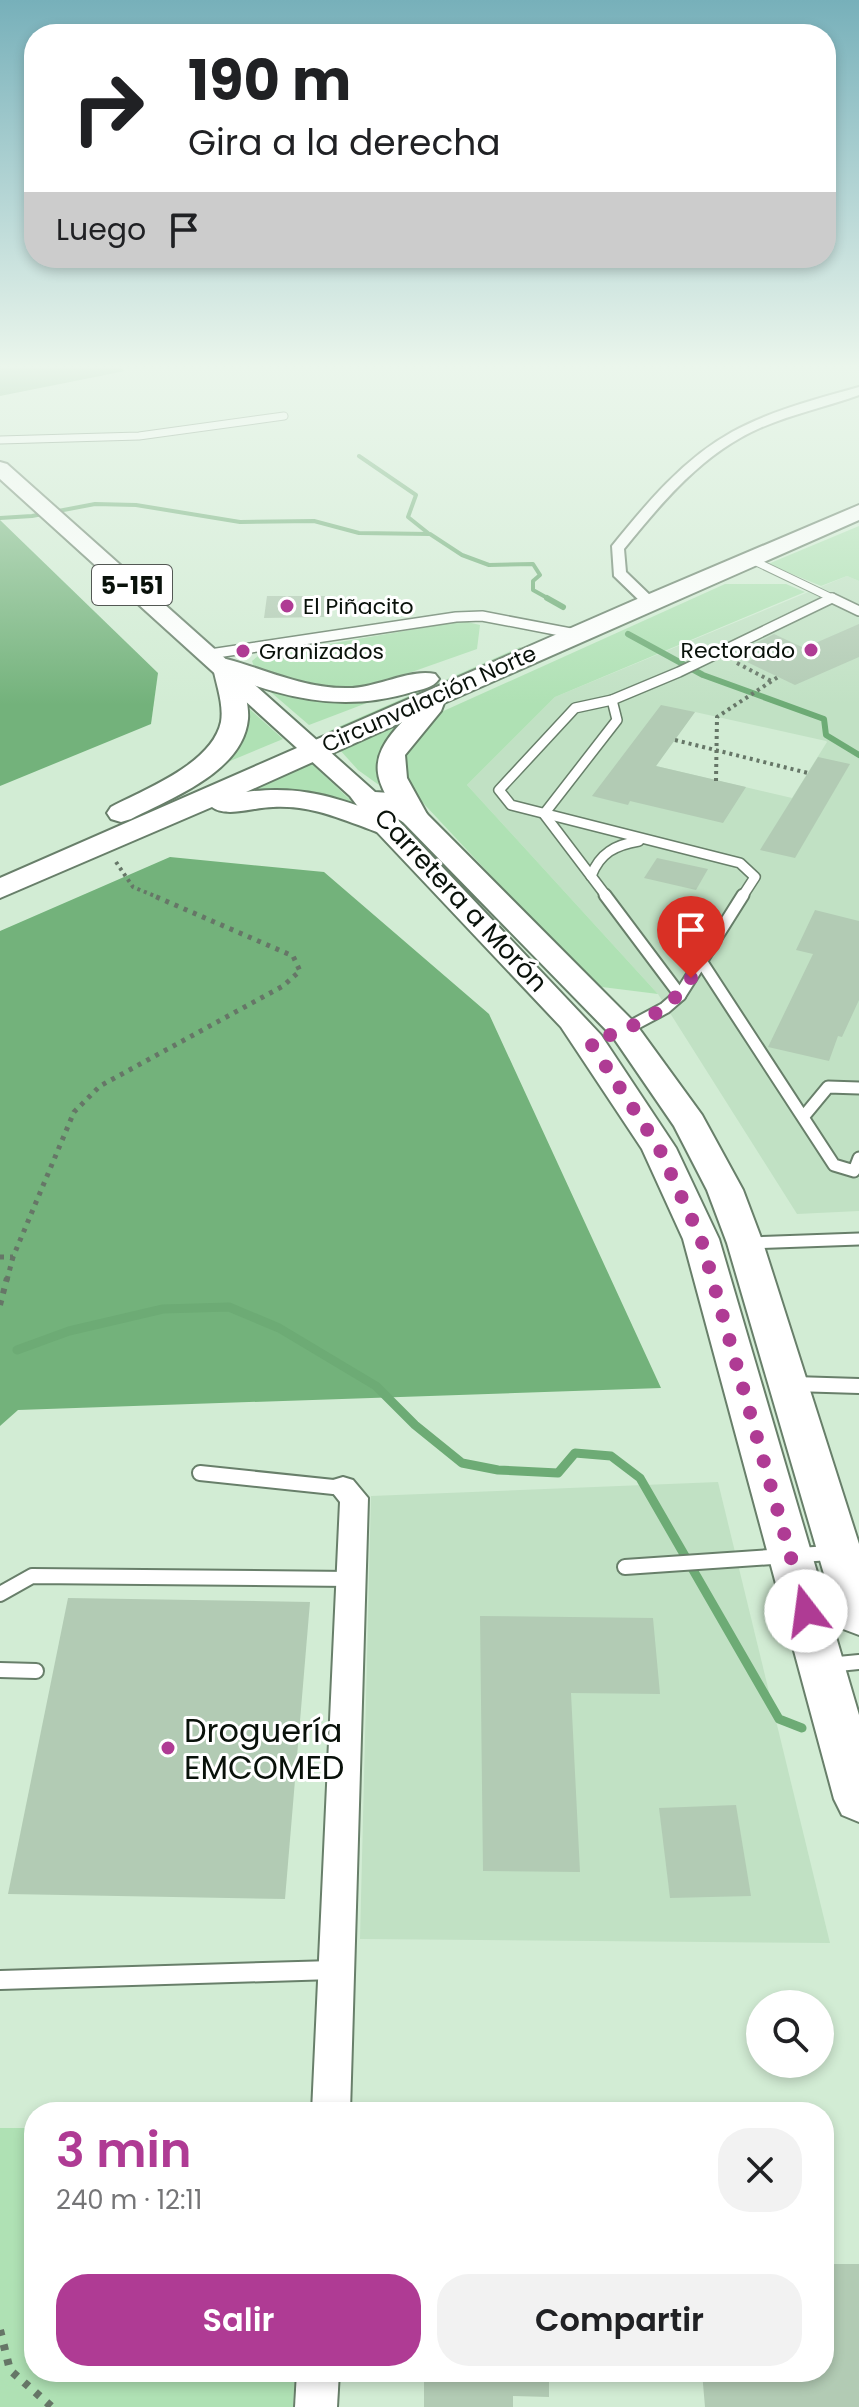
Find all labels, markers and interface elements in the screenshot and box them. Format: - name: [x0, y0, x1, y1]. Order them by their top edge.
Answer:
- text: 190 m: [188, 41, 351, 120]
- icon: right: [56, 56, 160, 160]
- text: Gira a la derecha: [188, 117, 501, 168]
- text: Luego: [56, 208, 146, 251]
- icon: arrive: [162, 208, 206, 252]
- road number: 5-151: [92, 565, 172, 605]
- place label: El Piñacito: [303, 591, 414, 622]
- marker: El Piñacito: [278, 597, 296, 615]
- place label: Rectorado: [681, 635, 795, 666]
- place label: Granizados: [259, 636, 384, 667]
- street label: Circunvalación Norte: [317, 638, 541, 760]
- marker: Rectorado: [802, 641, 820, 659]
- marker: Granizados: [234, 642, 252, 660]
- street label: Carretera a Morón: [366, 800, 556, 1000]
- pin: [657, 896, 725, 978]
- icon: arrive: [669, 908, 713, 952]
- position arrow: [764, 1569, 848, 1653]
- place label: Droguería EMCOMED: [184, 1708, 344, 1790]
- marker: Droguería EMCOMED: [159, 1739, 177, 1757]
- map controls: [746, 1990, 834, 2078]
- button: search: [746, 1990, 834, 2078]
- text: 3 min: [56, 2117, 192, 2184]
- button: close: [718, 2128, 802, 2212]
- text: 240 m · 12:11: [56, 2182, 202, 2218]
- button: Salir: [56, 2274, 421, 2366]
- button: Compartir: [437, 2274, 802, 2366]

